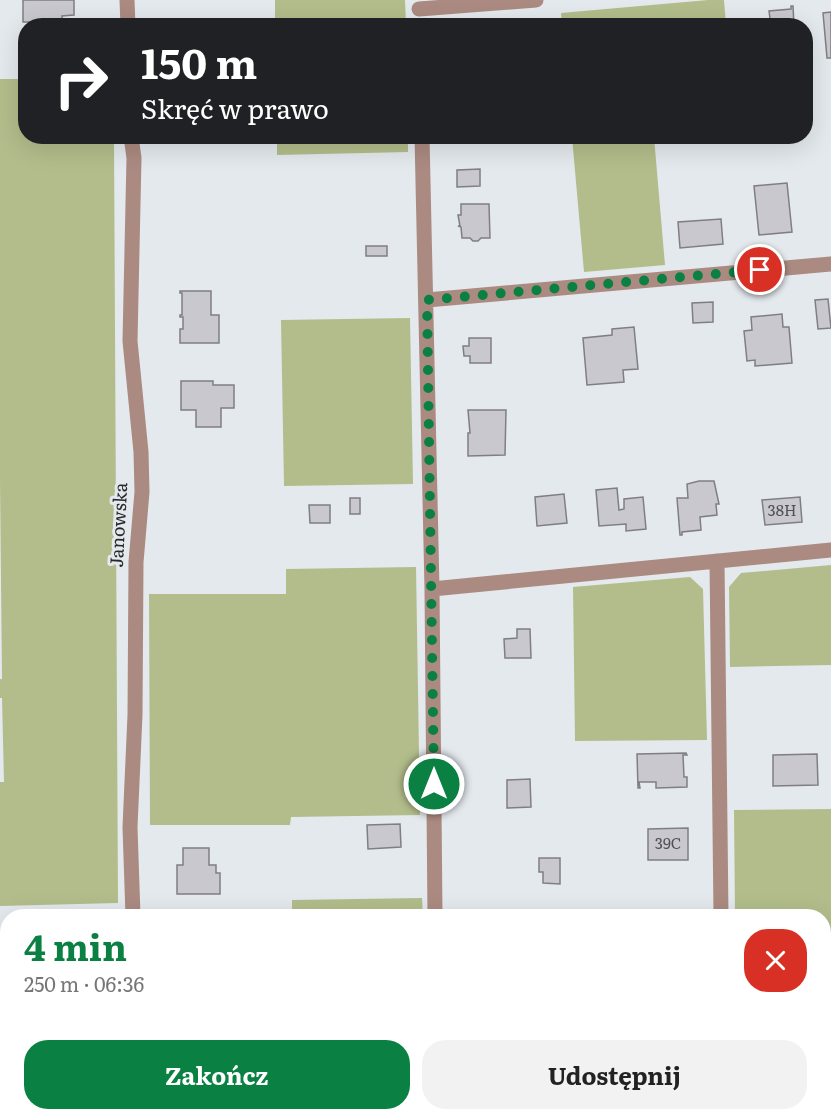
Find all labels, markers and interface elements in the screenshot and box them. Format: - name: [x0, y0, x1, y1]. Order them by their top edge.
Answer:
- text: 150 m: [141, 30, 257, 92]
- icon: right: [42, 42, 120, 120]
- text: Skręć w prawo: [141, 87, 329, 127]
- pin: [734, 244, 785, 295]
- icon: arrive: [743, 253, 776, 286]
- street label: Janowska: [102, 481, 133, 568]
- house number: 38H: [768, 498, 796, 521]
- position arrow: [402, 752, 466, 816]
- house number: 39C: [655, 831, 681, 854]
- text: 4 min: [24, 919, 127, 972]
- button: close: [744, 929, 807, 992]
- text: 250 m · 06:36: [24, 968, 144, 998]
- button: Zakończ: [24, 1040, 410, 1109]
- button: Udostępnij: [422, 1040, 807, 1109]

